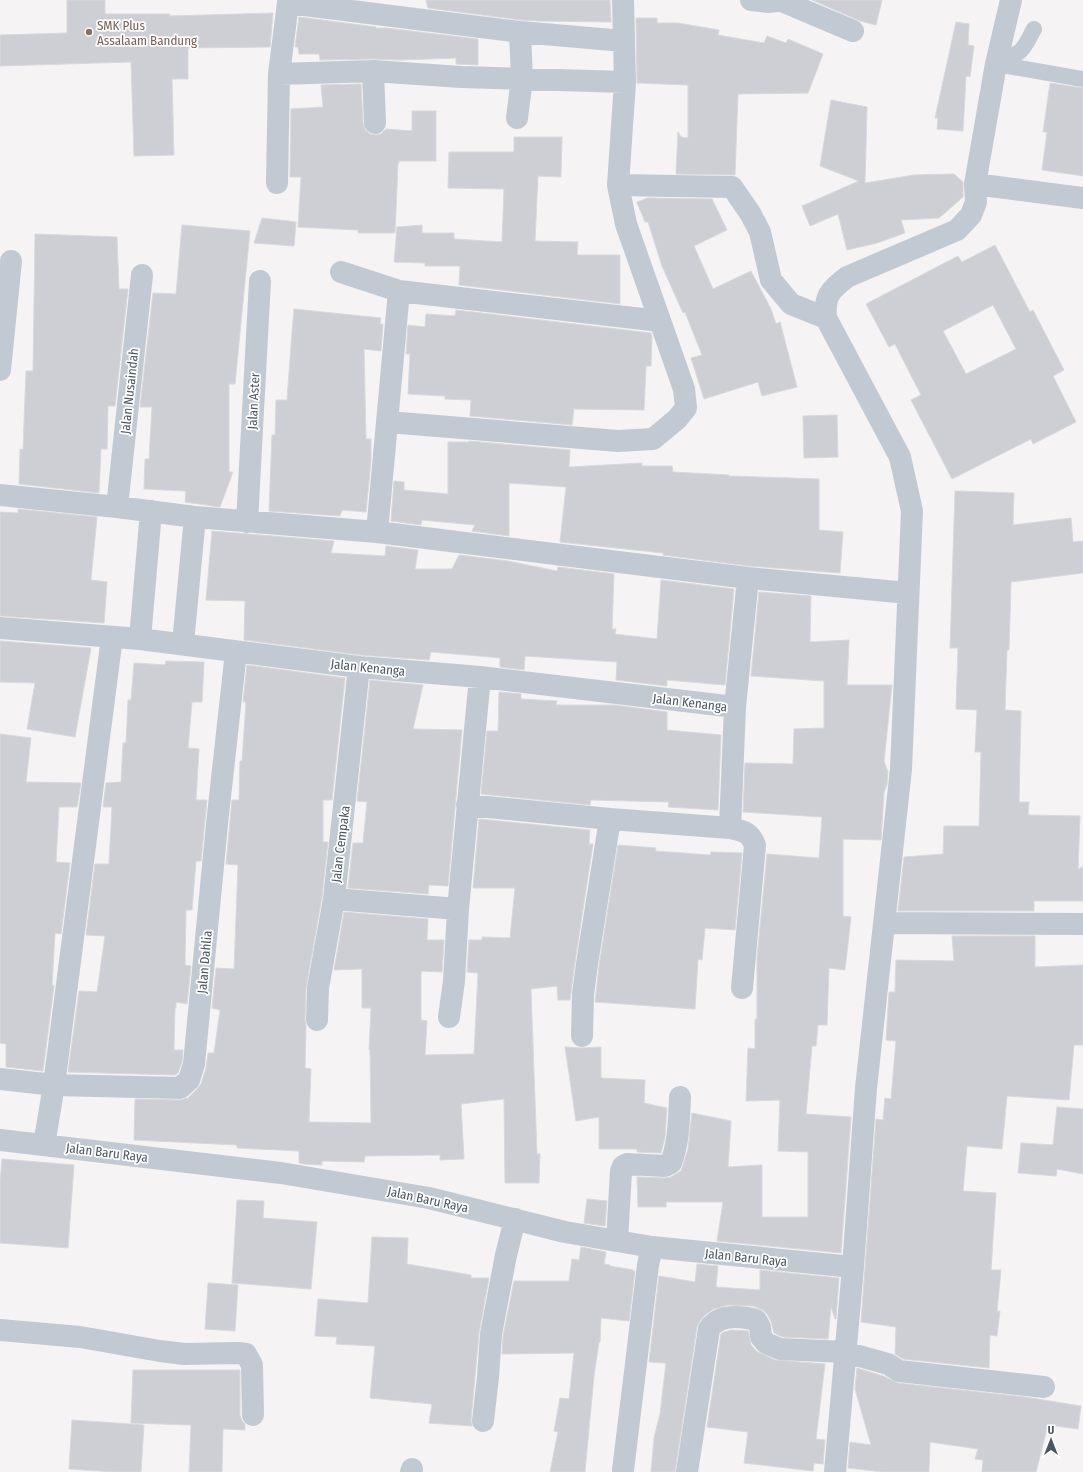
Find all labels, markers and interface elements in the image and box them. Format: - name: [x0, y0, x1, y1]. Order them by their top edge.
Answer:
- place label: SMK Plus Assalaam Bandung: [97, 18, 198, 48]
- marker: SMK Plus Assalaam Bandung: [84, 27, 94, 37]
- street label: Jalan Nusaindah: [118, 347, 141, 435]
- street label: Jalan Aster: [245, 372, 263, 430]
- street label: Jalan Kenanga: [330, 656, 406, 679]
- street label: Jalan Kenanga: [652, 690, 728, 715]
- street label: Jalan Cempaka: [328, 805, 353, 883]
- street label: Jalan Dahlia: [194, 930, 215, 994]
- street label: Jalan Baru Raya: [65, 1140, 149, 1165]
- street label: Jalan Baru Raya: [386, 1184, 470, 1215]
- street label: Jalan Baru Raya: [704, 1246, 788, 1269]
- north arrow: [1031, 1420, 1071, 1460]
- text: U: [1048, 1424, 1054, 1437]

